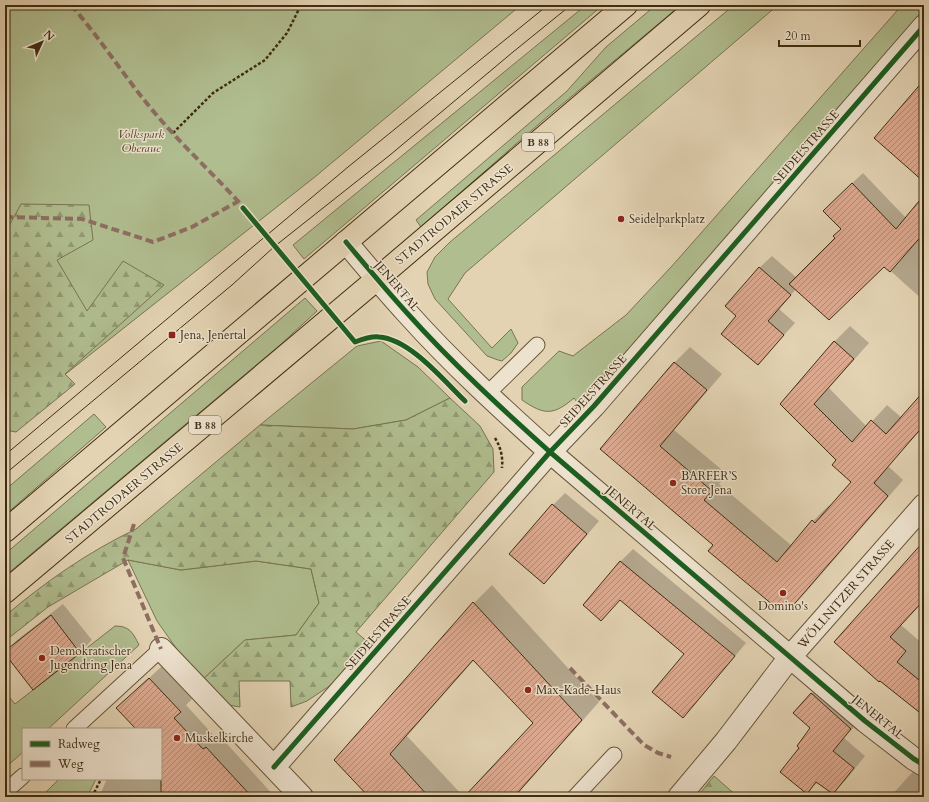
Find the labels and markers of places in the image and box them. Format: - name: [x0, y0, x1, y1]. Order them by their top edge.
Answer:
- place label: Seidelparkplatz: [629, 211, 706, 227]
- marker: Seidelparkplatz: [616, 214, 626, 224]
- place label: Jena, Jenertal: [178, 327, 246, 343]
- marker: Jena, Jenertal: [167, 330, 177, 340]
- place label: BARFER’S Store Jena: [681, 468, 737, 498]
- marker: BARFER’S Store Jena: [668, 478, 678, 488]
- marker: Domino's: [778, 588, 788, 598]
- place label: Domino's: [758, 598, 808, 614]
- place label: Demokratischer Jugendring Jena: [48, 643, 133, 673]
- marker: Demokratischer Jugendring Jena: [37, 653, 47, 663]
- place label: Max-Kade-Haus: [536, 682, 621, 698]
- marker: Max-Kade-Haus: [523, 685, 533, 695]
- place label: Muskelkirche: [185, 730, 254, 746]
- marker: Muskelkirche: [172, 733, 182, 743]

